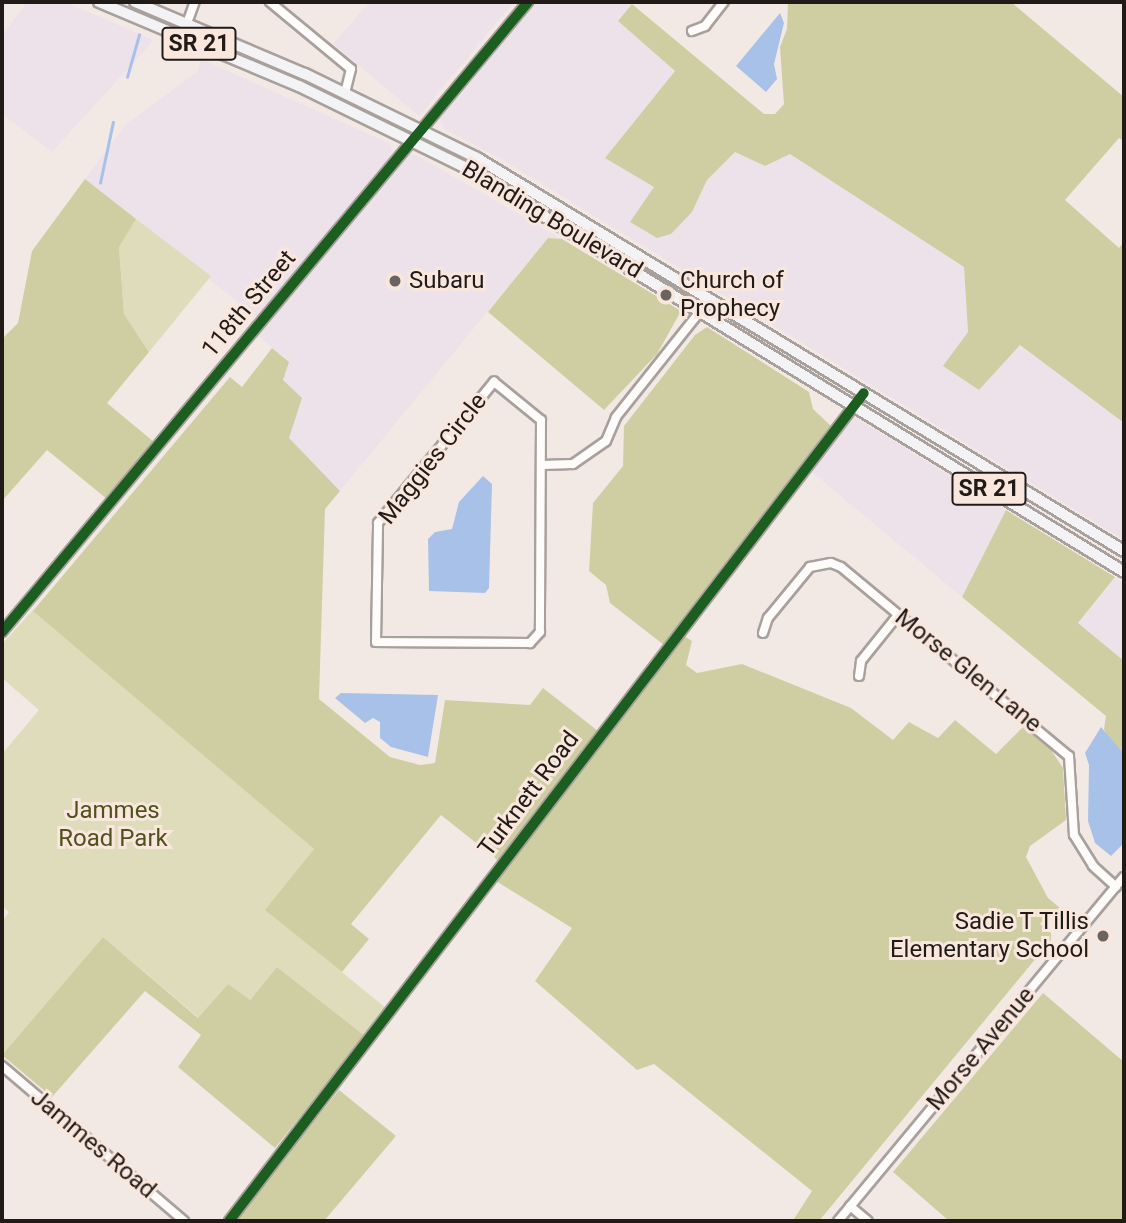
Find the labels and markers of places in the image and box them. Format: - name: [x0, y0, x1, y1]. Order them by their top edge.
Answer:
- place label: Subaru: [409, 267, 484, 295]
- place label: Church of Prophecy: [680, 267, 784, 323]
- marker: Subaru: [387, 273, 403, 289]
- marker: Church of Prophecy: [658, 287, 674, 303]
- place label: Sadie T Tillis Elementary School: [890, 908, 1089, 964]
- marker: Sadie T Tillis Elementary School: [1095, 928, 1111, 944]

